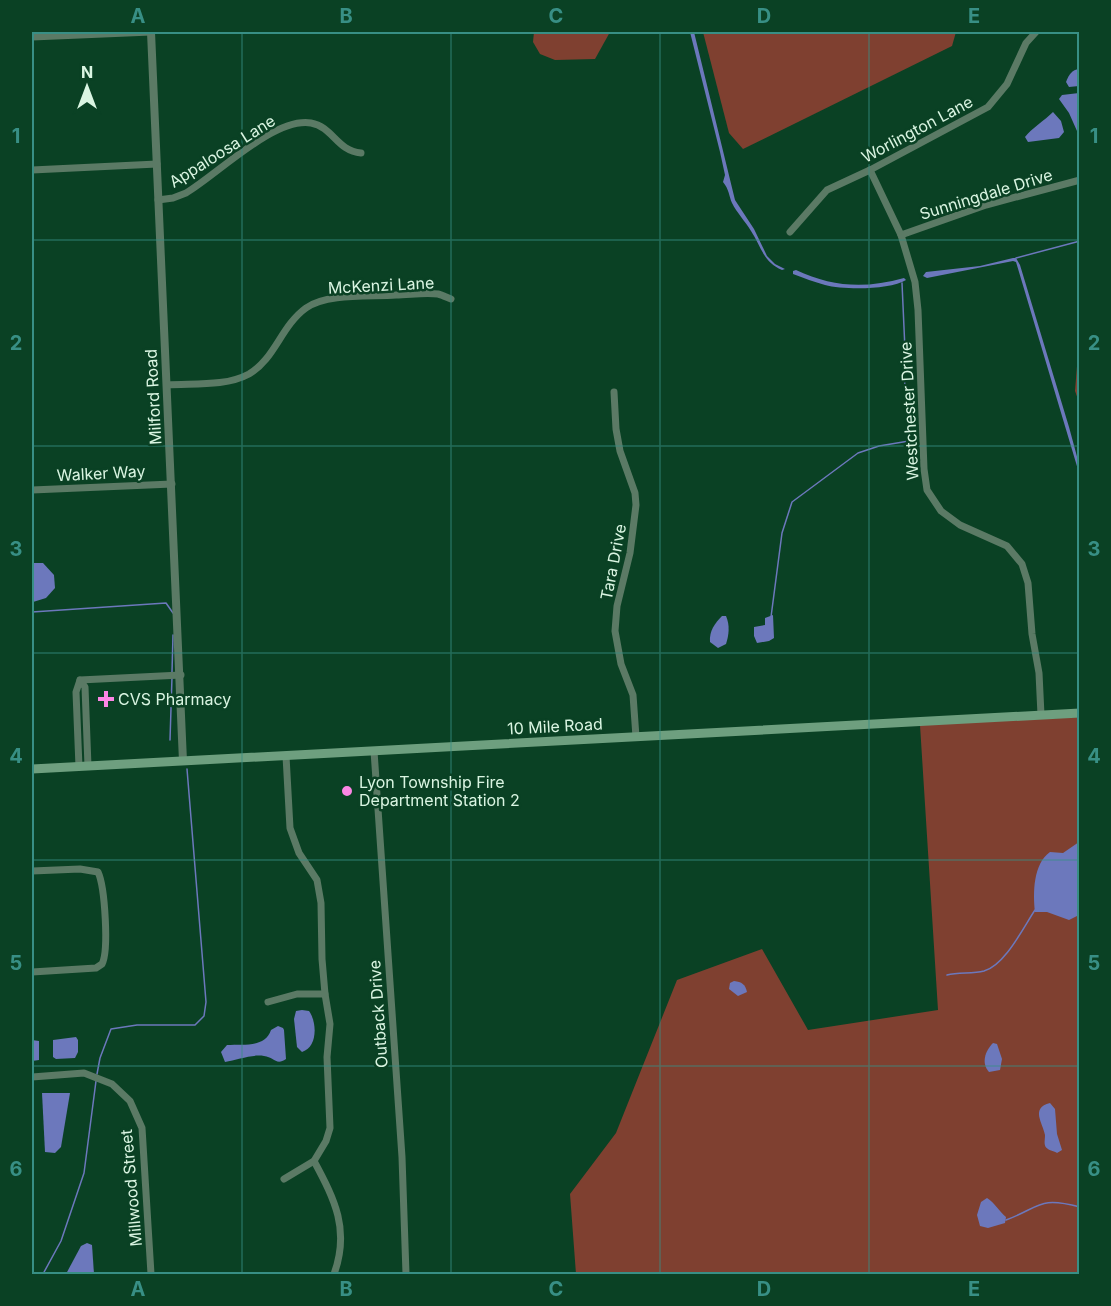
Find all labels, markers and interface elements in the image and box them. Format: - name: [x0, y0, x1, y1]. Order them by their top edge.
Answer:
- text: A: [131, 4, 146, 28]
- text: B: [339, 4, 353, 28]
- text: C: [549, 4, 563, 28]
- text: D: [757, 4, 771, 28]
- text: E: [968, 4, 980, 28]
- north arrow: [57, 57, 117, 117]
- text: N: [81, 62, 93, 82]
- street label: Worlington Lane: [858, 91, 976, 167]
- street label: Appaloosa Lane: [165, 110, 279, 192]
- text: 1: [12, 124, 20, 148]
- text: 1: [1090, 124, 1098, 148]
- street label: Sunningdale Drive: [917, 164, 1055, 224]
- street label: McKenzi Lane: [327, 272, 435, 298]
- text: 2: [10, 331, 22, 355]
- text: 2: [1088, 331, 1100, 355]
- street label: Westchester Drive: [895, 341, 923, 481]
- street label: Milford Road: [141, 349, 165, 445]
- street label: Walker Way: [56, 461, 146, 485]
- street label: Tara Drive: [596, 522, 630, 602]
- text: 3: [10, 537, 22, 561]
- text: 3: [1088, 537, 1100, 561]
- place label: CVS Pharmacy: [118, 689, 231, 709]
- marker: CVS Pharmacy: [99, 692, 113, 706]
- street label: 10 Mile Road: [507, 714, 603, 738]
- text: 4: [9, 744, 23, 768]
- text: 4: [1087, 744, 1101, 768]
- place label: Lyon Township Fire Department Station 2: [359, 772, 520, 810]
- marker: Lyon Township Fire Department Station 2: [340, 784, 354, 798]
- text: 5: [10, 951, 22, 975]
- text: 5: [1088, 951, 1100, 975]
- street label: Outback Drive: [364, 959, 392, 1069]
- street label: Millwood Street: [116, 1129, 146, 1247]
- text: 6: [10, 1157, 23, 1181]
- text: 6: [1088, 1157, 1101, 1181]
- text: A: [131, 1277, 146, 1301]
- text: B: [339, 1277, 353, 1301]
- text: C: [549, 1277, 563, 1301]
- text: D: [757, 1277, 771, 1301]
- text: E: [968, 1277, 980, 1301]

